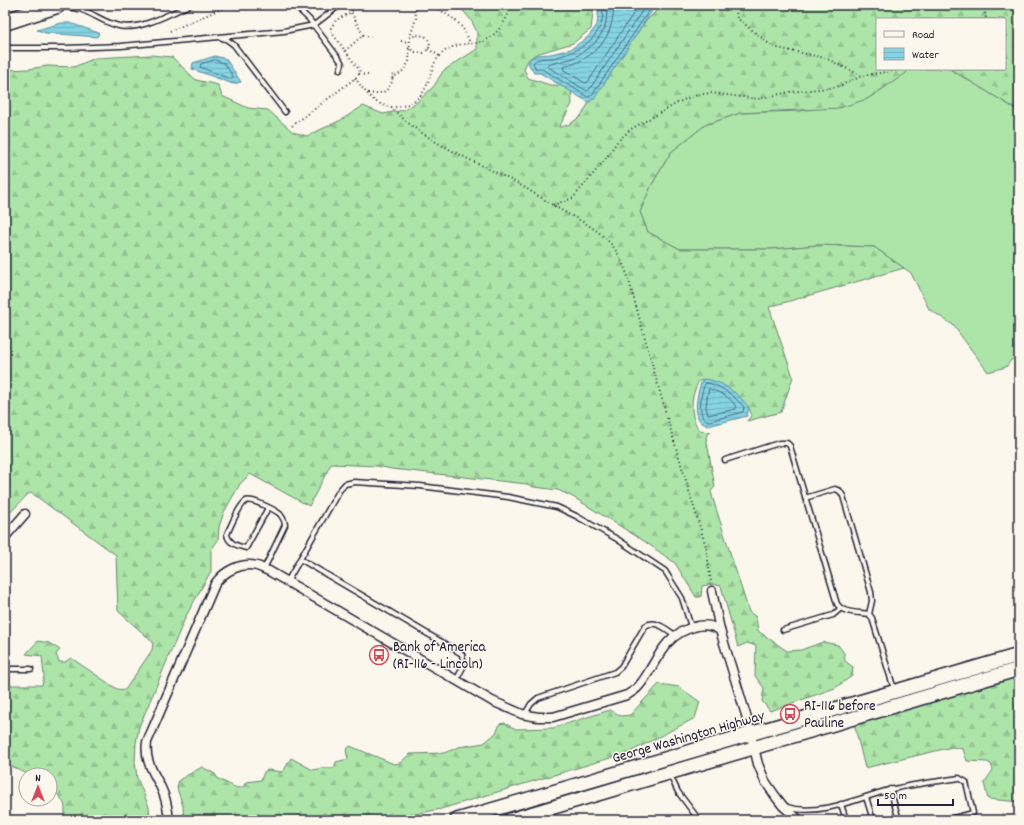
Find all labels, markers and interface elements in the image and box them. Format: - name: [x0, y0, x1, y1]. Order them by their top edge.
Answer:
- legend: [876, 18, 1006, 70]
- text: Road: [912, 27, 934, 44]
- text: Water: [912, 47, 939, 64]
- place label: Bank of America (RI-116 - Lincoln): [393, 637, 486, 676]
- bus stop icon: Bank of America (RI-116 - Lincoln): [368, 644, 390, 666]
- place label: RI-116 before Pauline: [804, 696, 876, 735]
- bus stop icon: RI-116 before Pauline: [779, 703, 801, 725]
- street label: George Washington Highway: [610, 705, 768, 770]
- north arrow: [18, 767, 58, 807]
- text: N: [35, 771, 41, 787]
- scale bar: [878, 781, 953, 807]
- text: 50 m: [884, 788, 907, 805]

